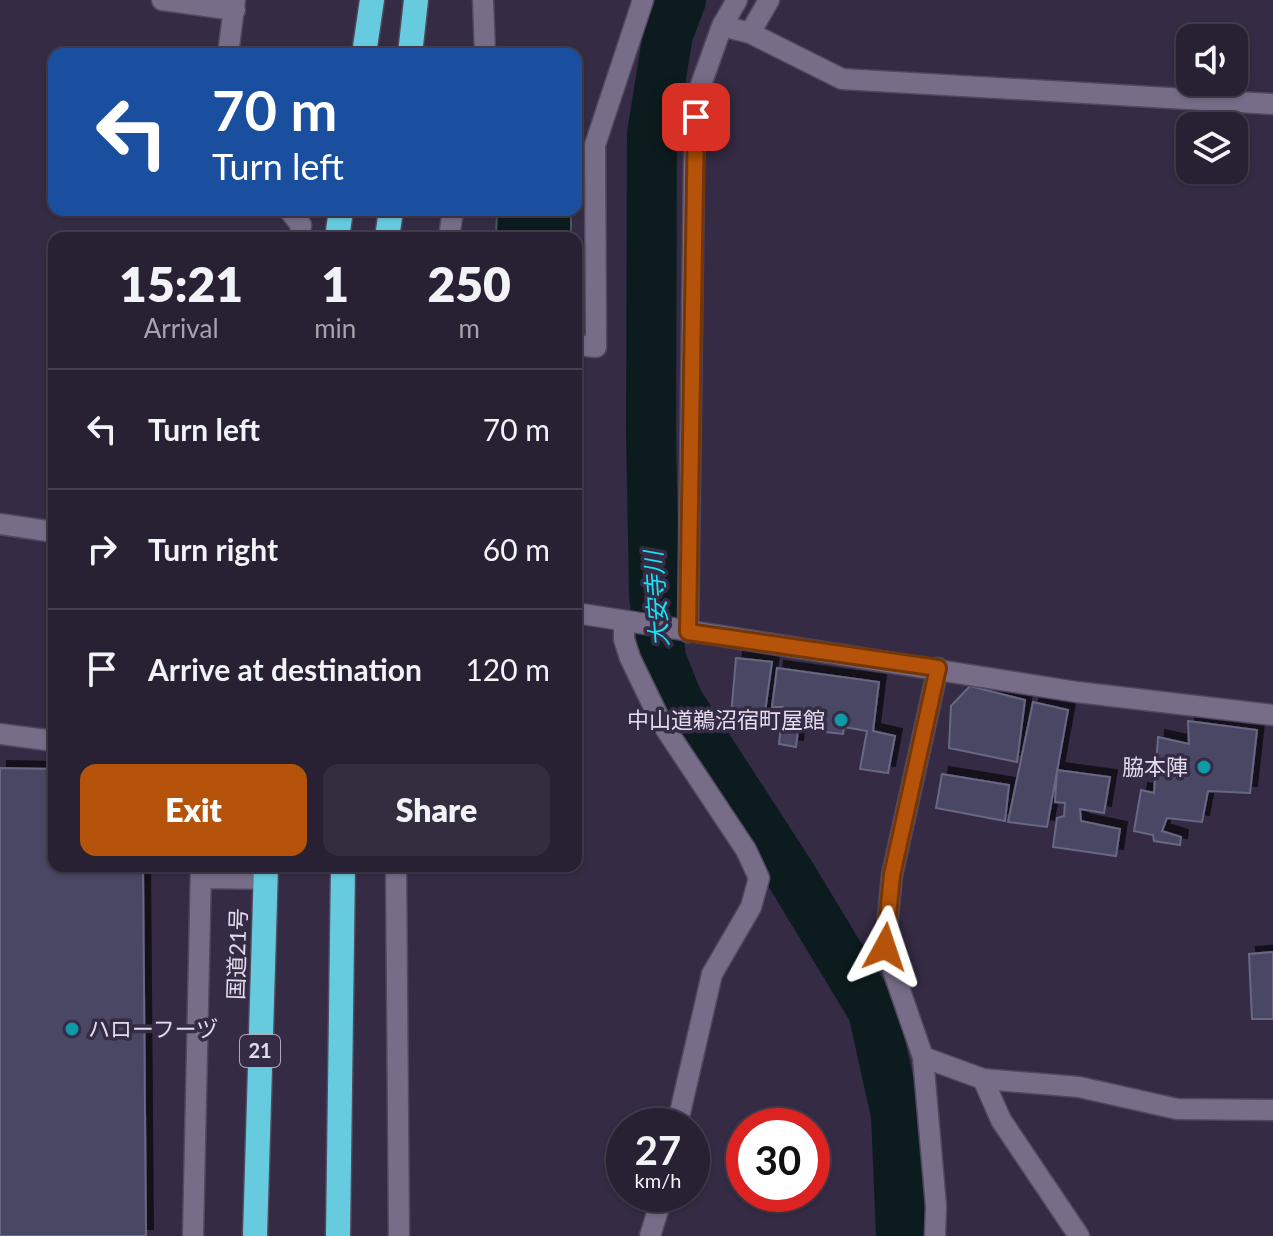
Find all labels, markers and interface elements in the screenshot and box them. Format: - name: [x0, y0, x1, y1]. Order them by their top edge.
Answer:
- map controls: [1176, 24, 1248, 184]
- button: sound: [1176, 24, 1248, 96]
- text: 70 m: [212, 76, 337, 143]
- icon: left: [80, 80, 184, 184]
- pin: [662, 83, 730, 151]
- icon: arrive: [674, 95, 718, 139]
- button: layers: [1176, 112, 1248, 184]
- text: Turn left: [212, 144, 344, 188]
- text: 15:21: [119, 255, 243, 312]
- text: 1: [321, 255, 349, 312]
- text: 250: [427, 255, 511, 312]
- text: Arrival: [144, 312, 219, 344]
- text: min: [314, 312, 356, 344]
- text: m: [458, 312, 480, 344]
- icon: left: [80, 407, 124, 451]
- text: Turn left: [148, 411, 260, 447]
- text: 70 m: [483, 411, 550, 447]
- icon: right: [80, 527, 124, 571]
- text: Turn right: [148, 531, 278, 567]
- text: 60 m: [483, 531, 550, 567]
- water label: 大安寺川: [637, 547, 673, 648]
- icon: arrive: [80, 647, 124, 691]
- text: Arrive at destination: [148, 651, 422, 687]
- text: 120 m: [465, 651, 550, 687]
- place label: 中山道鵜沼宿町屋館: [627, 706, 825, 733]
- marker: 中山道鵜沼宿町屋館: [832, 711, 850, 729]
- place label: 脇本陣: [1122, 753, 1188, 780]
- marker: 脇本陣: [1195, 758, 1213, 776]
- button: Exit: [80, 764, 307, 856]
- button: Share: [323, 764, 550, 856]
- position arrow: [843, 905, 927, 989]
- street label: 国道21号: [221, 908, 252, 1000]
- place label: ハローフーヅ: [88, 1015, 218, 1042]
- marker: ハローフーヅ: [63, 1020, 81, 1038]
- road number: 21: [240, 1035, 280, 1067]
- speed limit sign: 30: [726, 1108, 830, 1212]
- text: 27: [635, 1126, 681, 1174]
- text: km/h: [635, 1168, 681, 1192]

